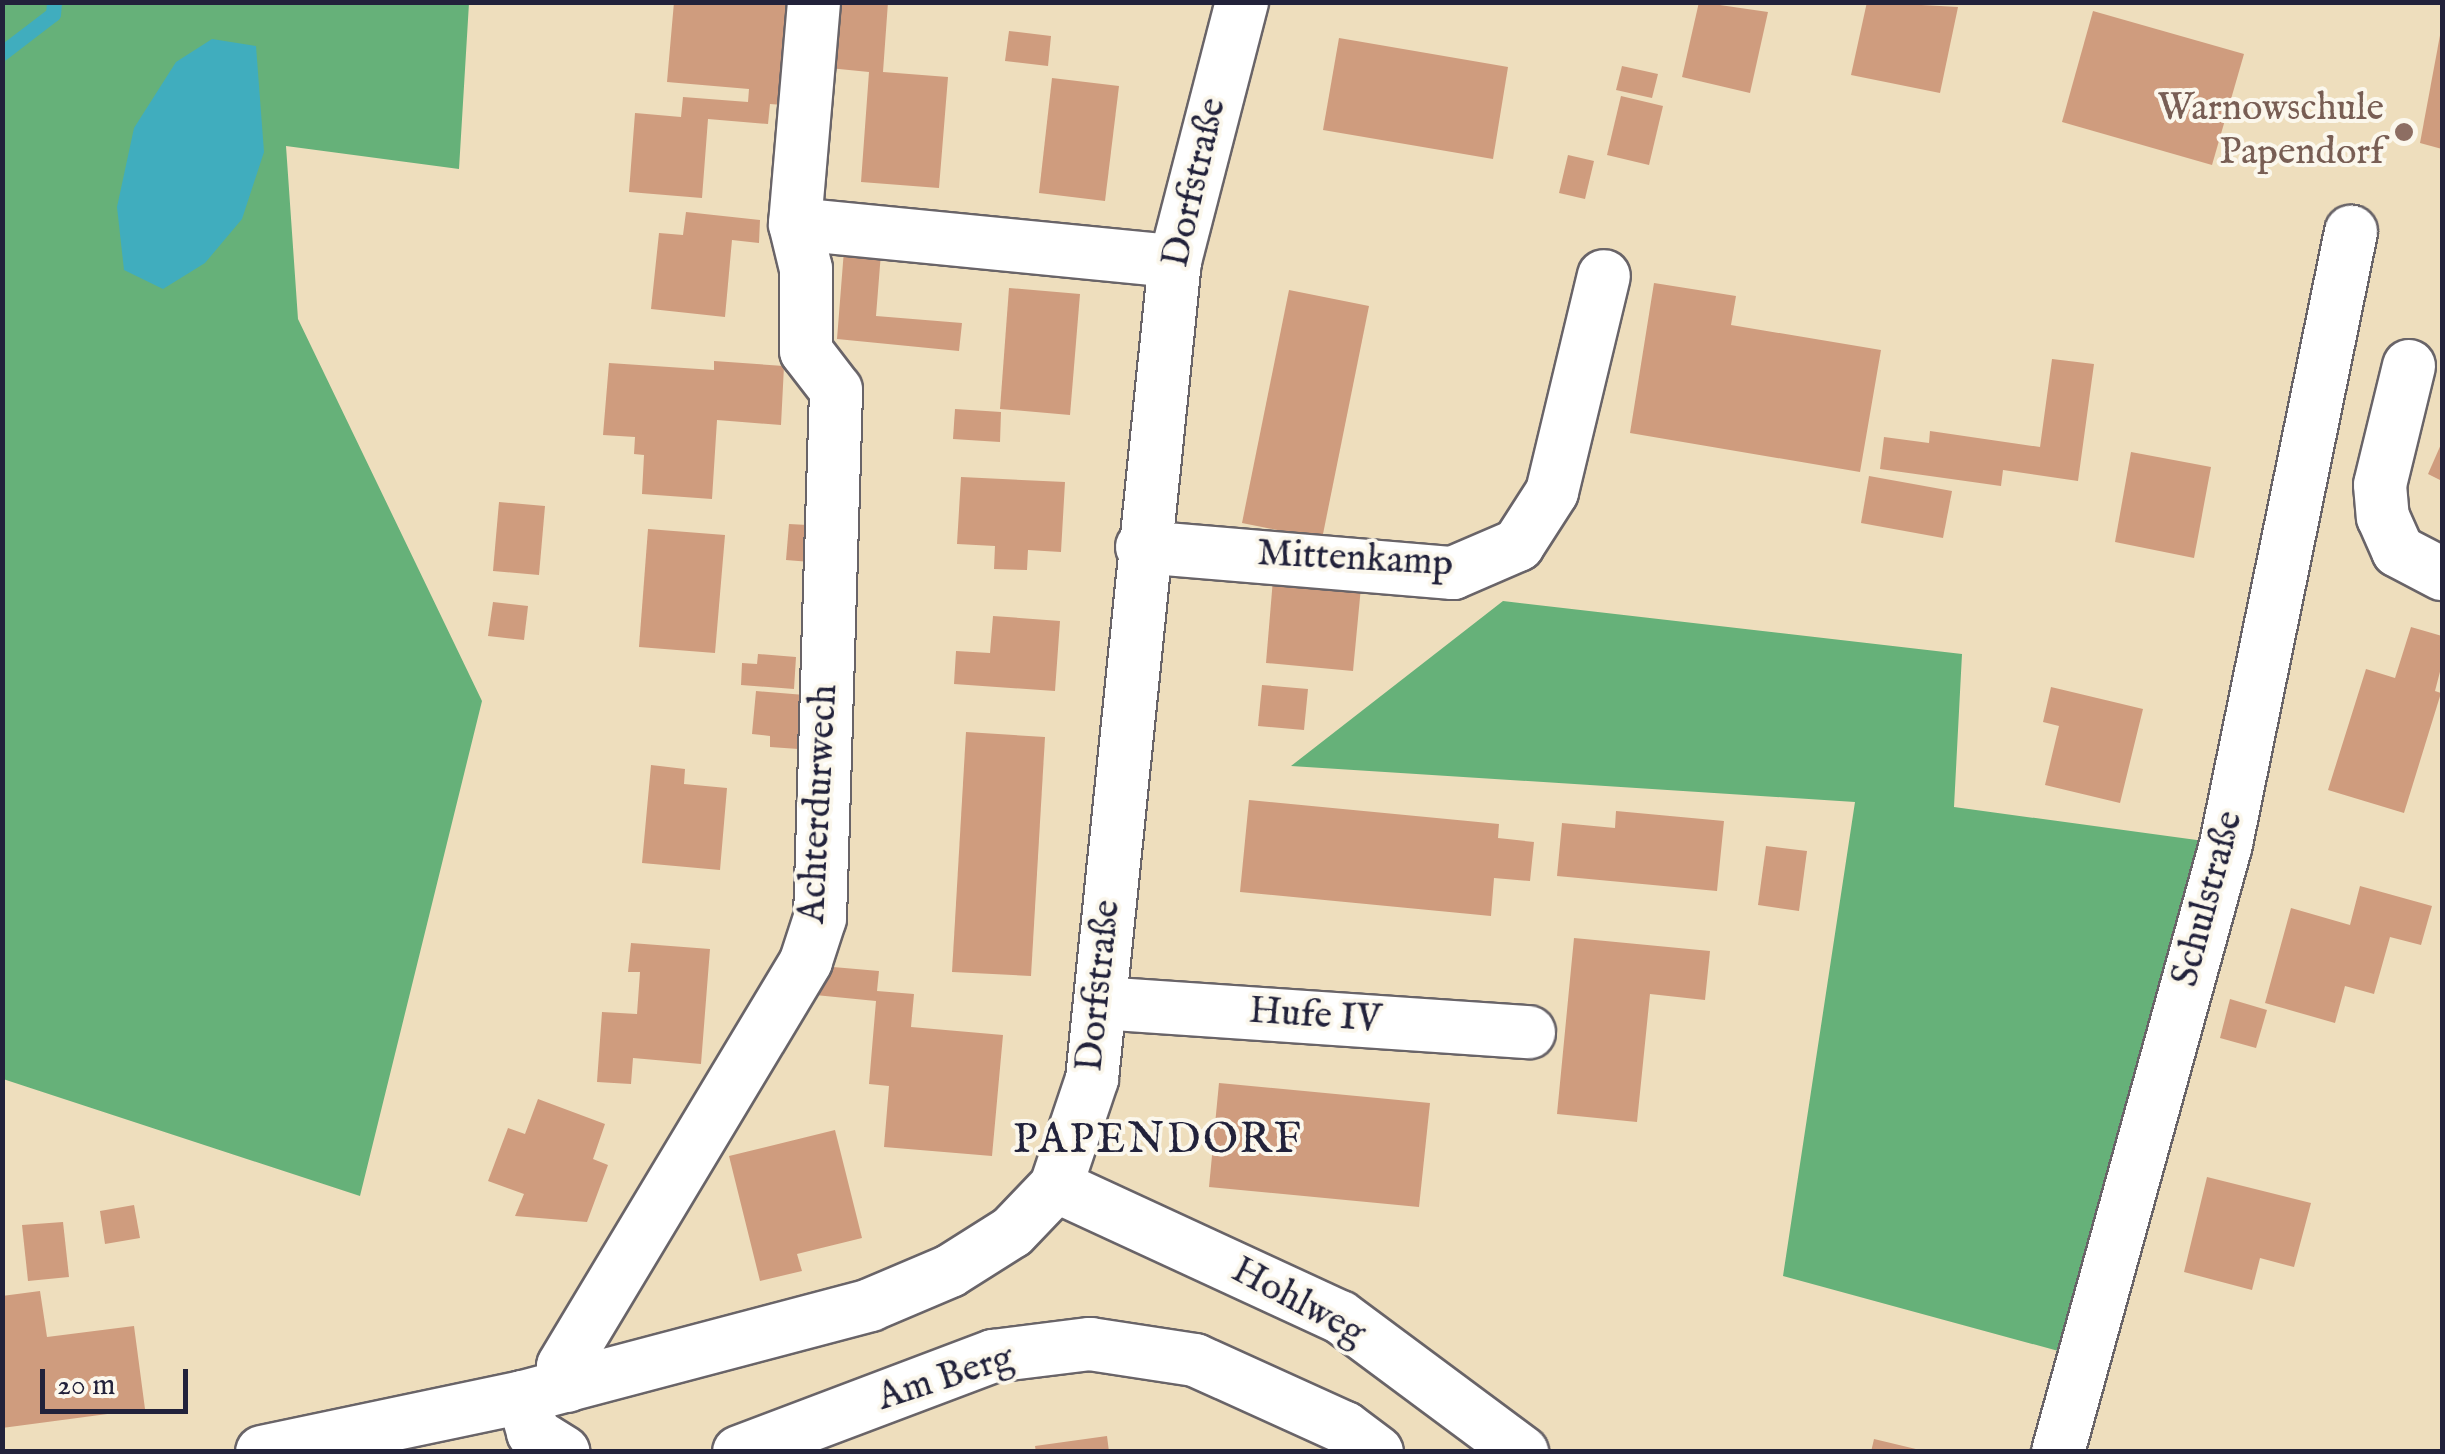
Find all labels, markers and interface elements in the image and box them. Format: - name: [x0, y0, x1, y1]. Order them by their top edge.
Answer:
- place label: Warnowschule Papendorf: [2157, 87, 2384, 176]
- street label: Dorfstraße: [1154, 94, 1238, 272]
- marker: Warnowschule Papendorf: [2393, 121, 2415, 143]
- street label: Mittenkamp: [1256, 532, 1454, 588]
- street label: Achterdurwech: [791, 683, 849, 925]
- street label: Schulstraße: [2164, 806, 2254, 992]
- street label: Dorfstraße: [1068, 898, 1132, 1074]
- street label: Hufe IV: [1247, 990, 1383, 1044]
- district label: PAPENDORF: [1013, 1116, 1303, 1166]
- street label: Hohlweg: [1223, 1249, 1373, 1357]
- street label: Am Berg: [872, 1336, 1020, 1422]
- scale bar: [45, 1349, 192, 1411]
- text: 20 m: [57, 1367, 116, 1405]

